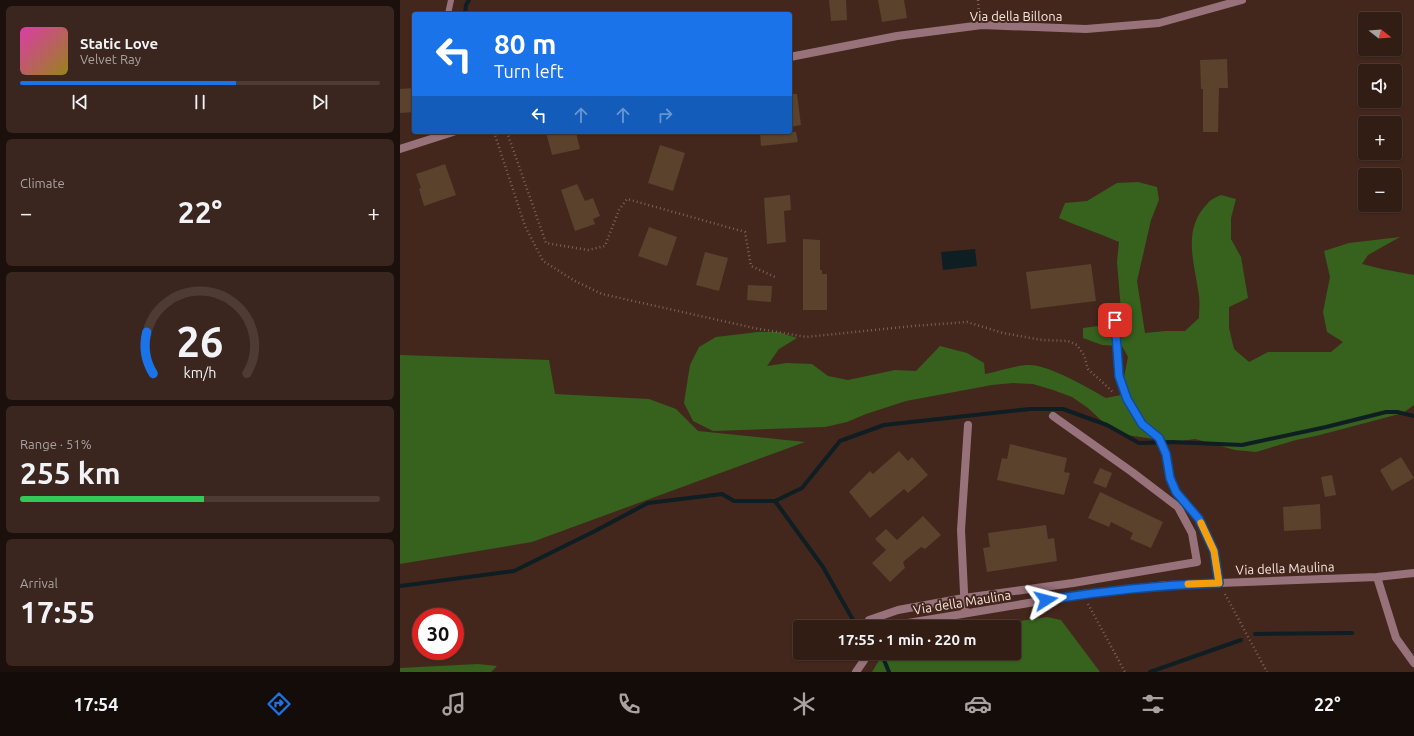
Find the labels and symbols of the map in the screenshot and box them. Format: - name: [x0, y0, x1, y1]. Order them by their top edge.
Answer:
- street label: Via della Billona: [970, 9, 1062, 23]
- north arrow: [1358, 12, 1402, 56]
- pin: [1098, 303, 1132, 337]
- street label: Via della Maulina: [1235, 559, 1335, 577]
- position arrow: [1025, 579, 1067, 621]
- street label: Via della Maulina: [912, 587, 1012, 617]
- speed limit sign: 30: [412, 608, 464, 660]

